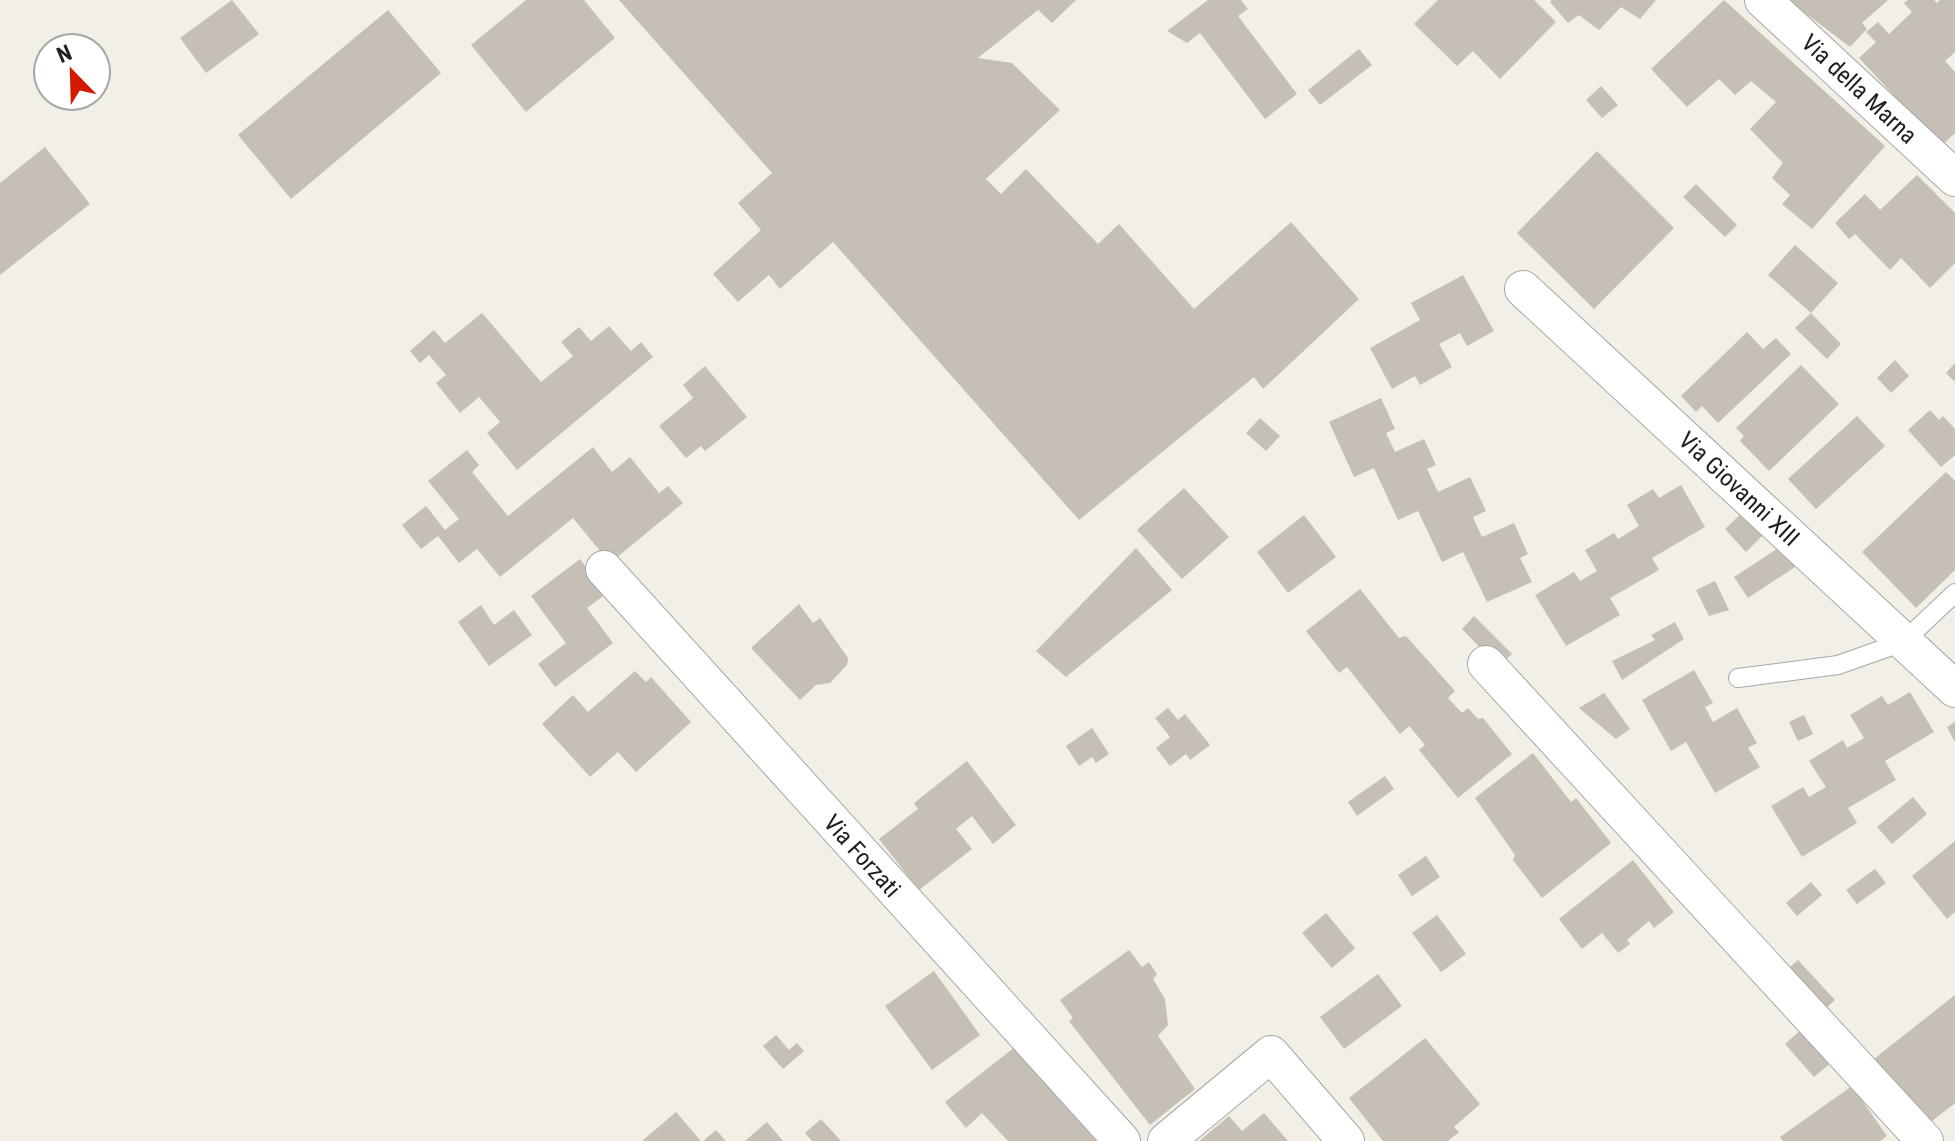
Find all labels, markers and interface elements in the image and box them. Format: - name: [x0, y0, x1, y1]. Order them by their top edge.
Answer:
- street label: Via della Marna: [1796, 29, 1922, 149]
- north arrow: [32, 32, 112, 112]
- text: N: [53, 40, 75, 68]
- street label: Via Giovanni XIII: [1673, 426, 1805, 552]
- street label: Via Forzati: [818, 809, 906, 903]

